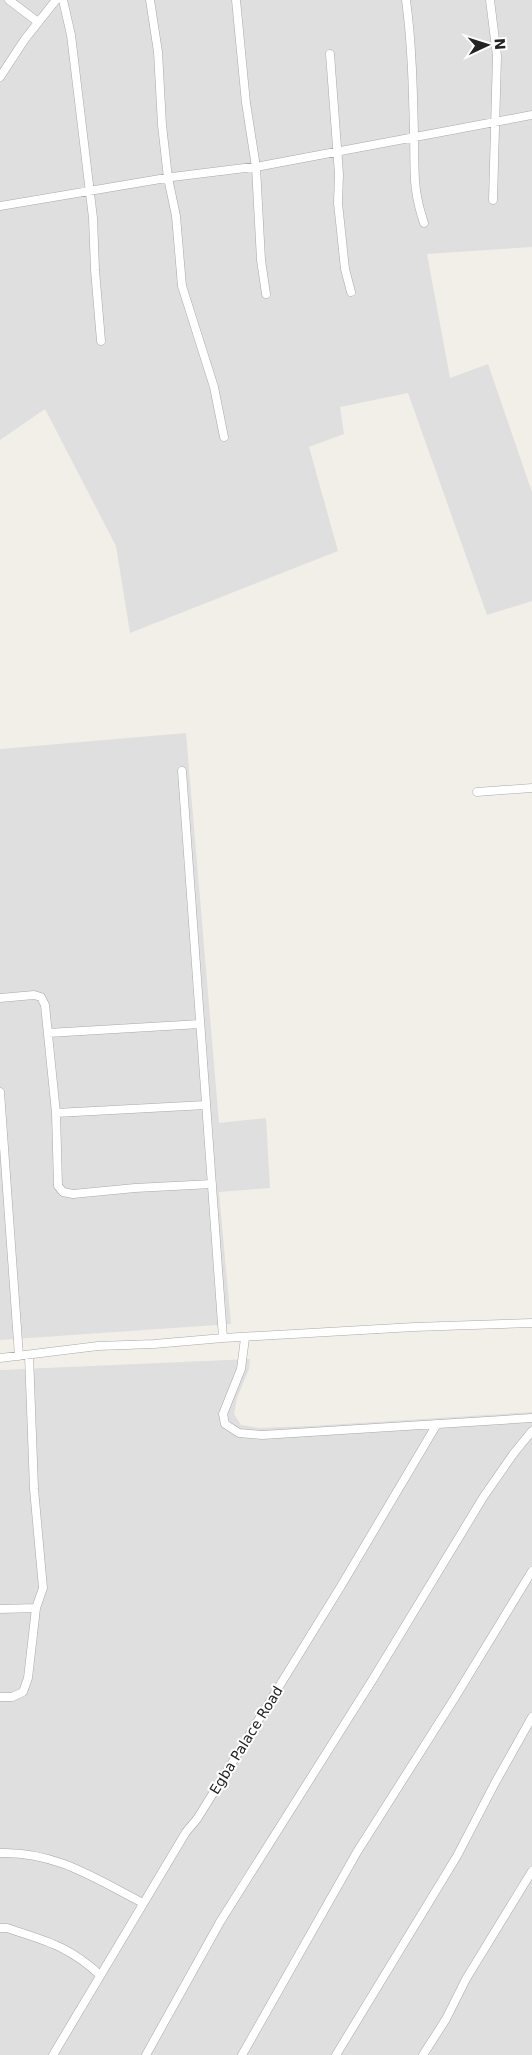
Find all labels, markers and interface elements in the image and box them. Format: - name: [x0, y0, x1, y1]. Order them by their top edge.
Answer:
- north arrow: [462, 20, 512, 70]
- text: N: [492, 38, 508, 50]
- street label: Egba Palace Road: [206, 1683, 286, 1797]

